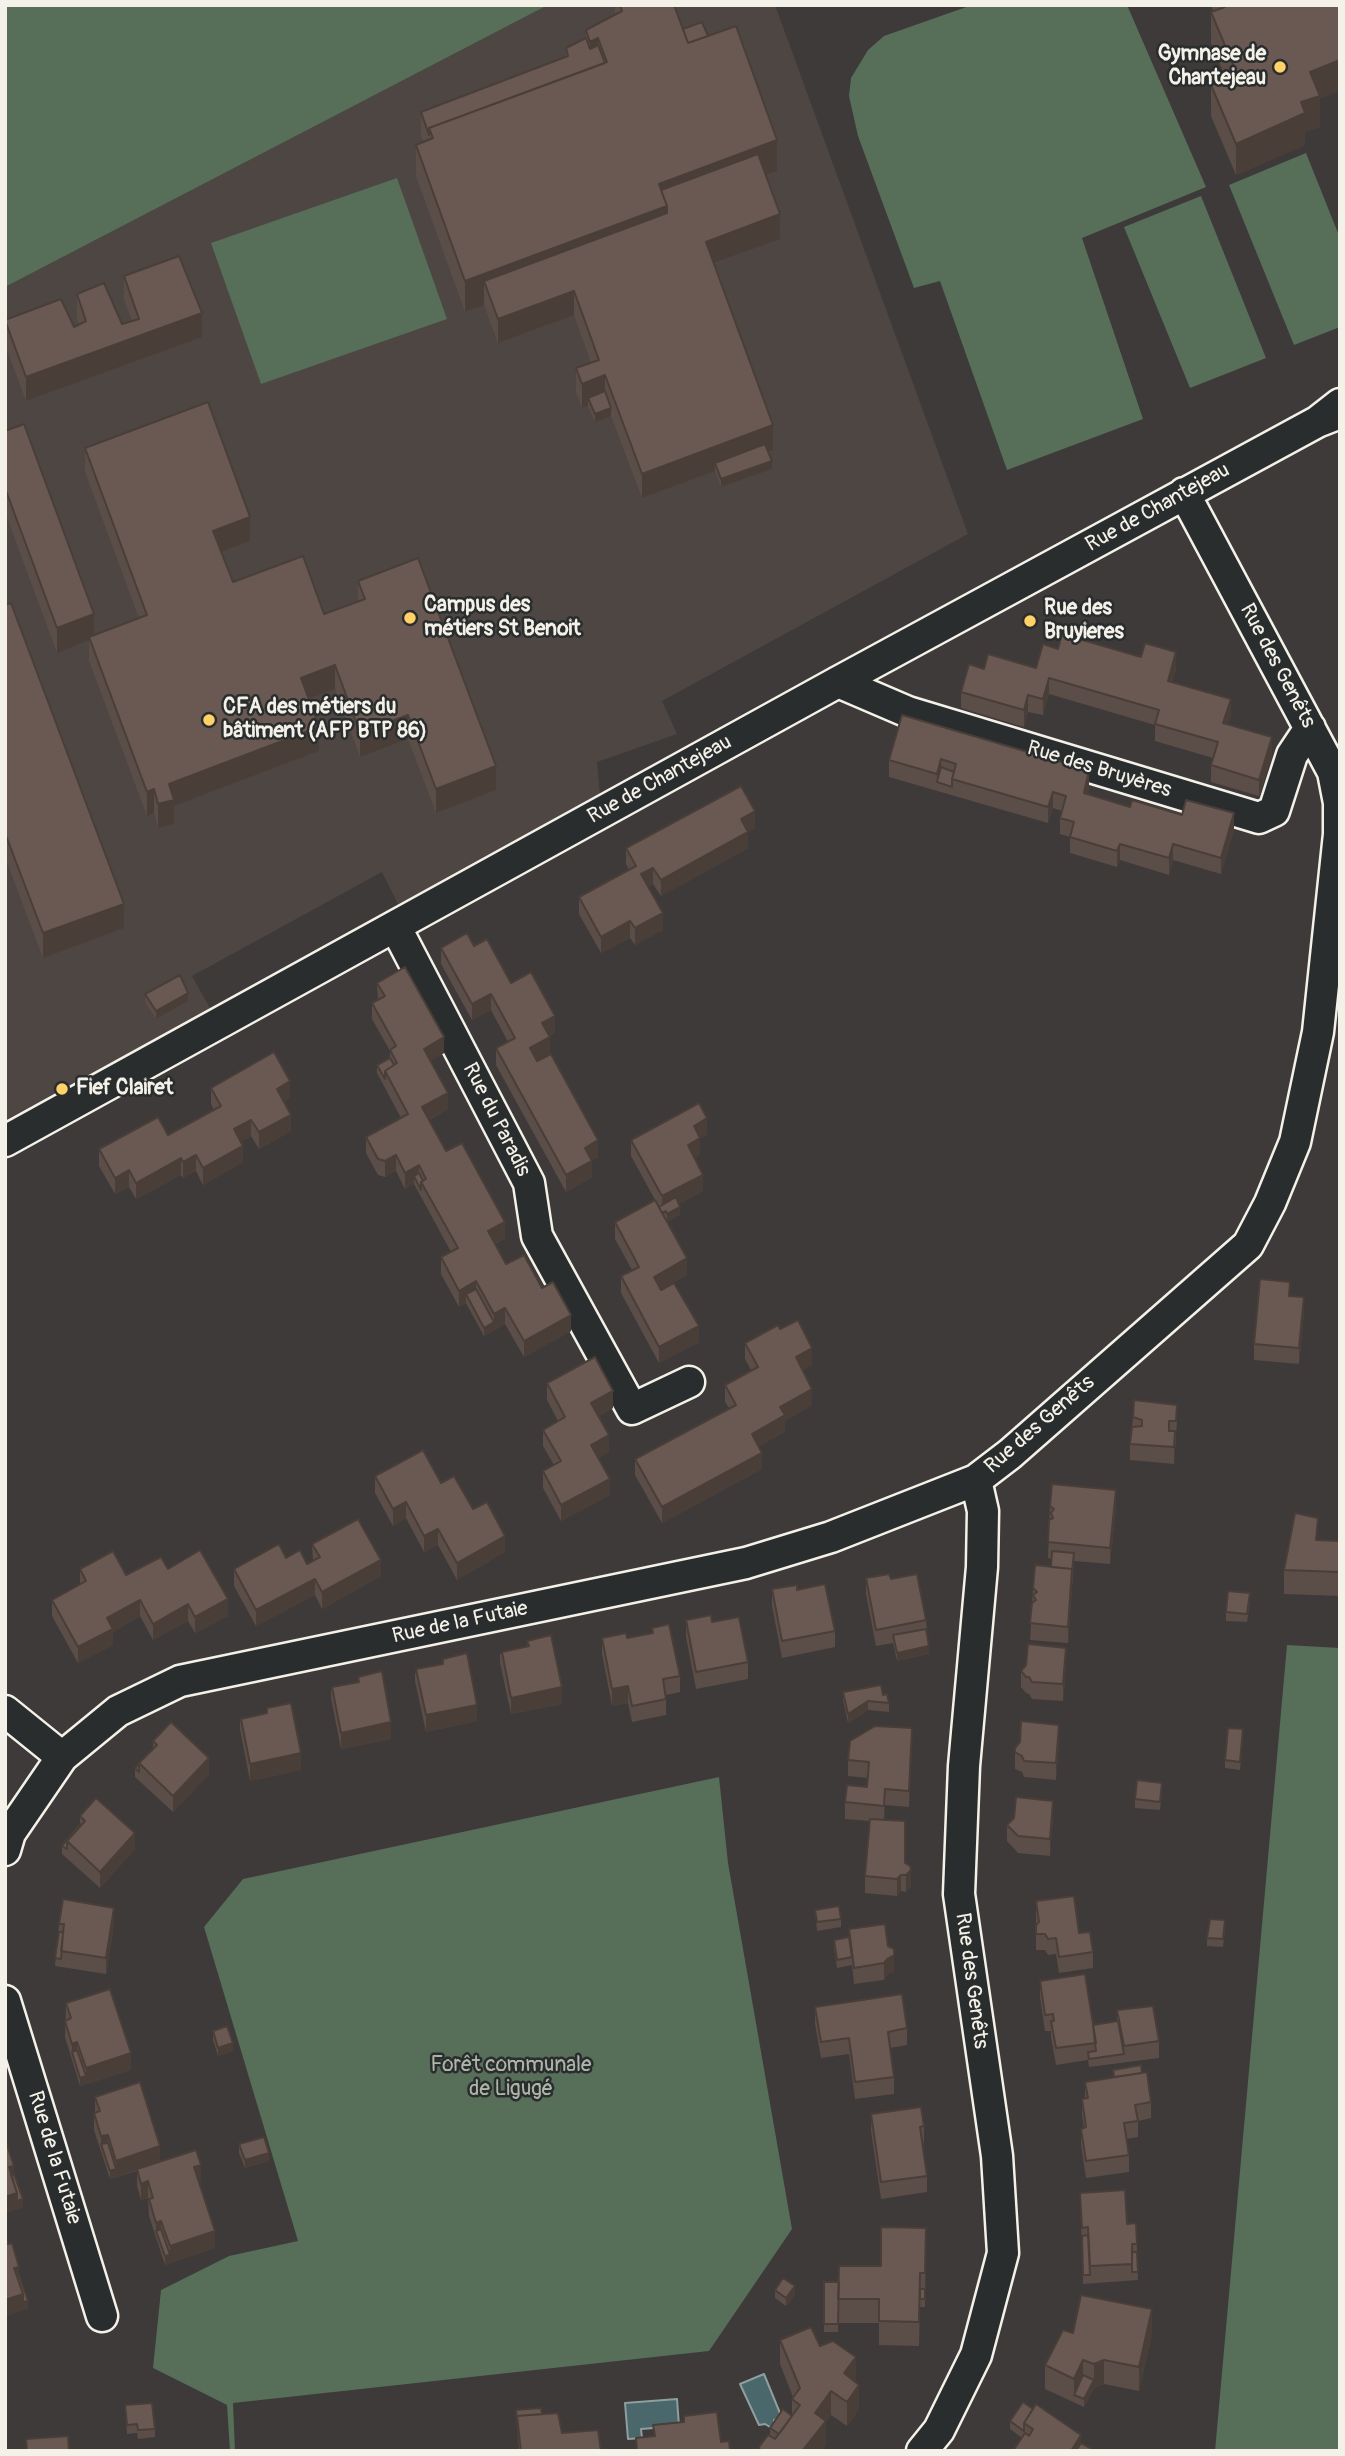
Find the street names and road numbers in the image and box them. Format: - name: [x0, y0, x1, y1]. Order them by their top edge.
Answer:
- street label: Rue de Chantejeau: [1082, 458, 1234, 558]
- street label: Rue des Genêts: [1234, 600, 1320, 732]
- street label: Rue de Chantejeau: [584, 730, 736, 830]
- street label: Rue des Bruyères: [1024, 736, 1174, 804]
- street label: Rue du Paradis: [457, 1059, 535, 1181]
- street label: Rue des Genêts: [980, 1370, 1100, 1480]
- street label: Rue de la Futaie: [390, 1596, 530, 1650]
- street label: Rue des Genêts: [949, 1911, 993, 2051]
- street label: Rue de la Futaie: [22, 2088, 86, 2228]

